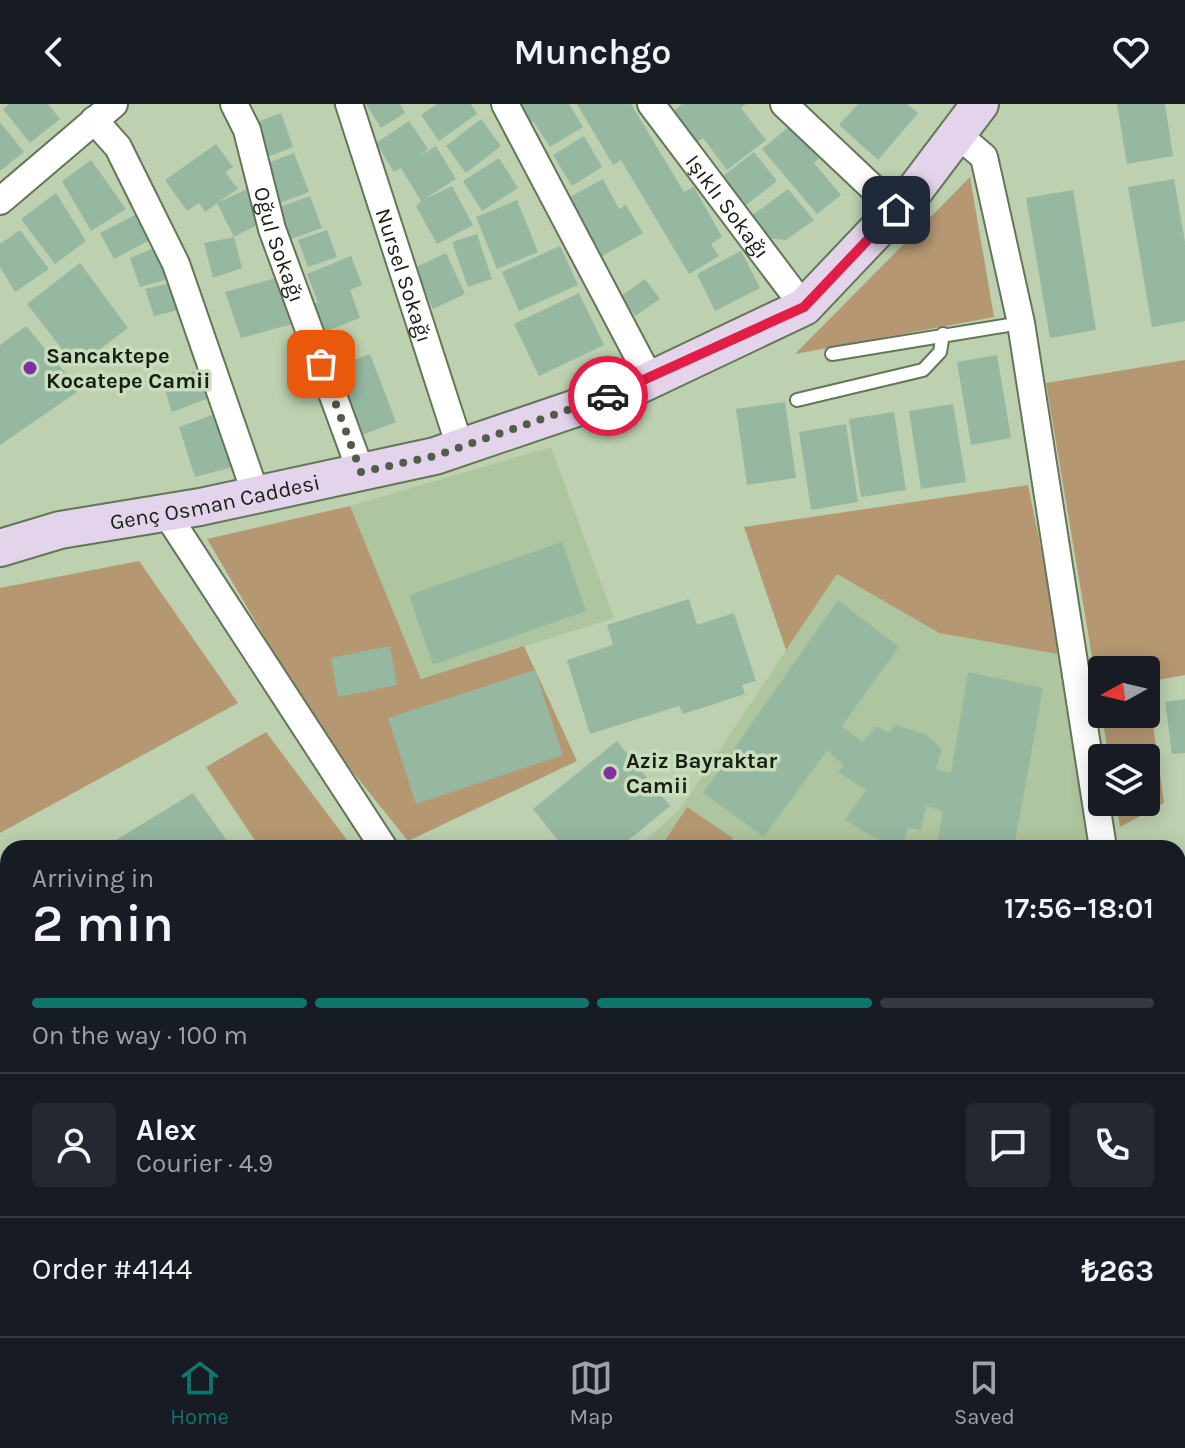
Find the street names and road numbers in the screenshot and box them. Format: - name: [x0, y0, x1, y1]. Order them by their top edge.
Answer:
- street label: Işıklı Sokağı: [680, 150, 775, 264]
- street label: Oğul Sokağı: [248, 184, 310, 306]
- street label: Nursel Sokağı: [370, 205, 437, 346]
- street label: Genç Osman Caddesi: [108, 469, 322, 536]

